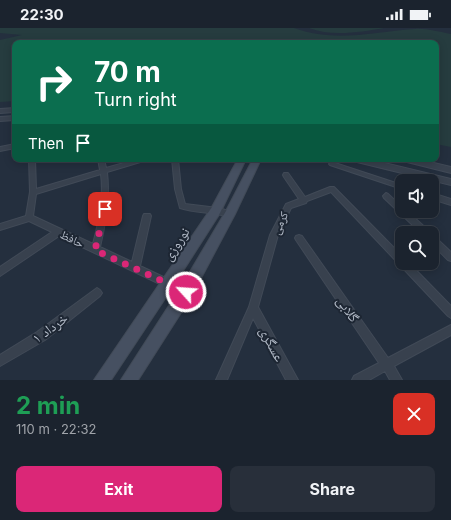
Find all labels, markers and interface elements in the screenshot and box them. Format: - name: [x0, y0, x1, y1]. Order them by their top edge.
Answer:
- text: 22:30: [20, 5, 64, 24]
- text: 70 m: [94, 55, 161, 89]
- icon: right: [28, 56, 80, 108]
- text: Turn right: [94, 89, 177, 110]
- icon: arrive: [72, 132, 94, 154]
- text: Then: [28, 134, 64, 153]
- map controls: [395, 174, 439, 270]
- button: sound: [395, 174, 439, 218]
- pin: [88, 192, 122, 226]
- icon: arrive: [94, 198, 116, 220]
- street label: کرمی: [268, 209, 291, 237]
- street label: نوروزی: [159, 224, 194, 264]
- street label: حافظ: [58, 226, 87, 251]
- button: search: [395, 226, 439, 270]
- position arrow: [165, 271, 207, 313]
- street label: گلابی: [333, 292, 363, 326]
- street label: خرداد ۱: [29, 309, 71, 347]
- street label: عسگری: [255, 323, 289, 365]
- text: 2 min: [16, 391, 80, 420]
- button: close: [393, 393, 435, 435]
- text: 110 m · 22:32: [16, 421, 96, 437]
- button: Exit: [16, 466, 222, 512]
- button: Share: [230, 466, 435, 512]

